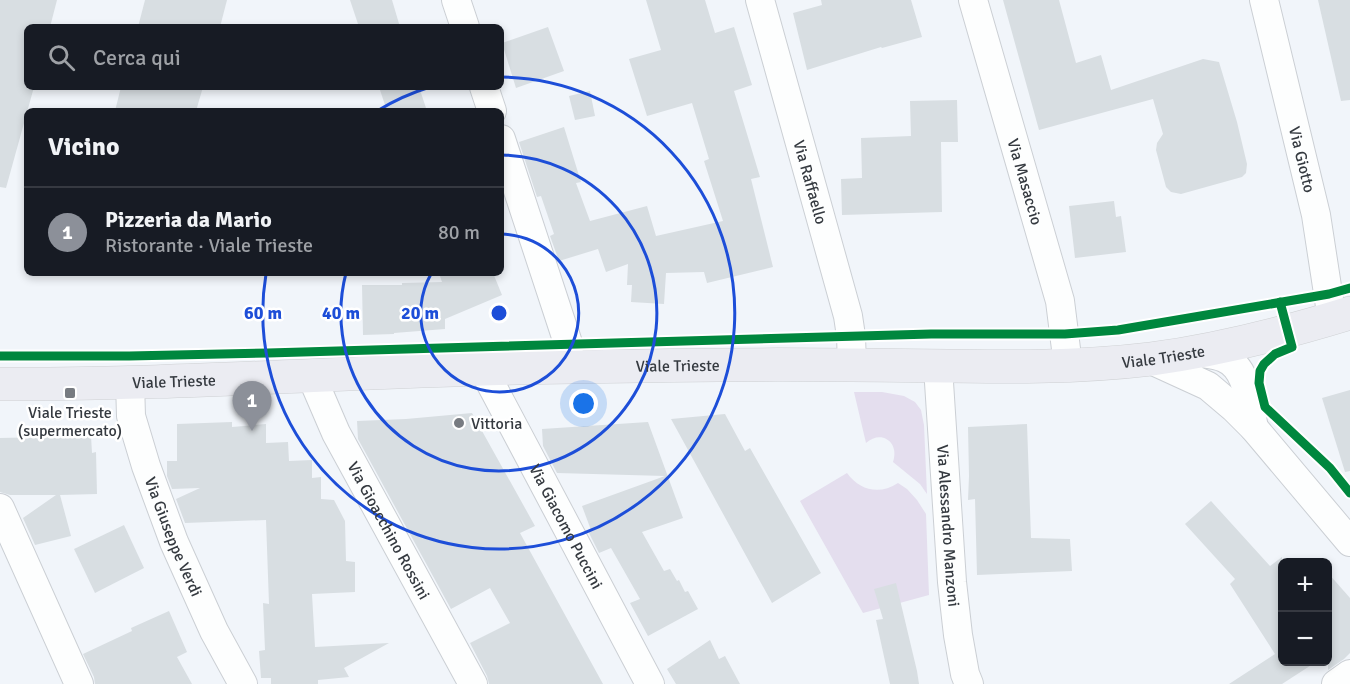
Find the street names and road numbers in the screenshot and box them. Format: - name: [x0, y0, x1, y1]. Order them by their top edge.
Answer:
- street label: Via Giotto: [1284, 125, 1319, 195]
- street label: Via Masaccio: [1003, 136, 1047, 227]
- street label: Via Raffaello: [788, 138, 831, 227]
- street label: Viale Trieste: [1121, 341, 1207, 373]
- street label: Viale Trieste: [636, 356, 720, 377]
- street label: Viale Trieste: [132, 371, 216, 393]
- street label: Via Alessandro Manzoni: [932, 444, 964, 608]
- street label: Via Gioacchino Rossini: [343, 458, 434, 603]
- street label: Via Giacomo Puccini: [524, 461, 607, 593]
- street label: Via Giuseppe Verdi: [140, 474, 206, 600]

